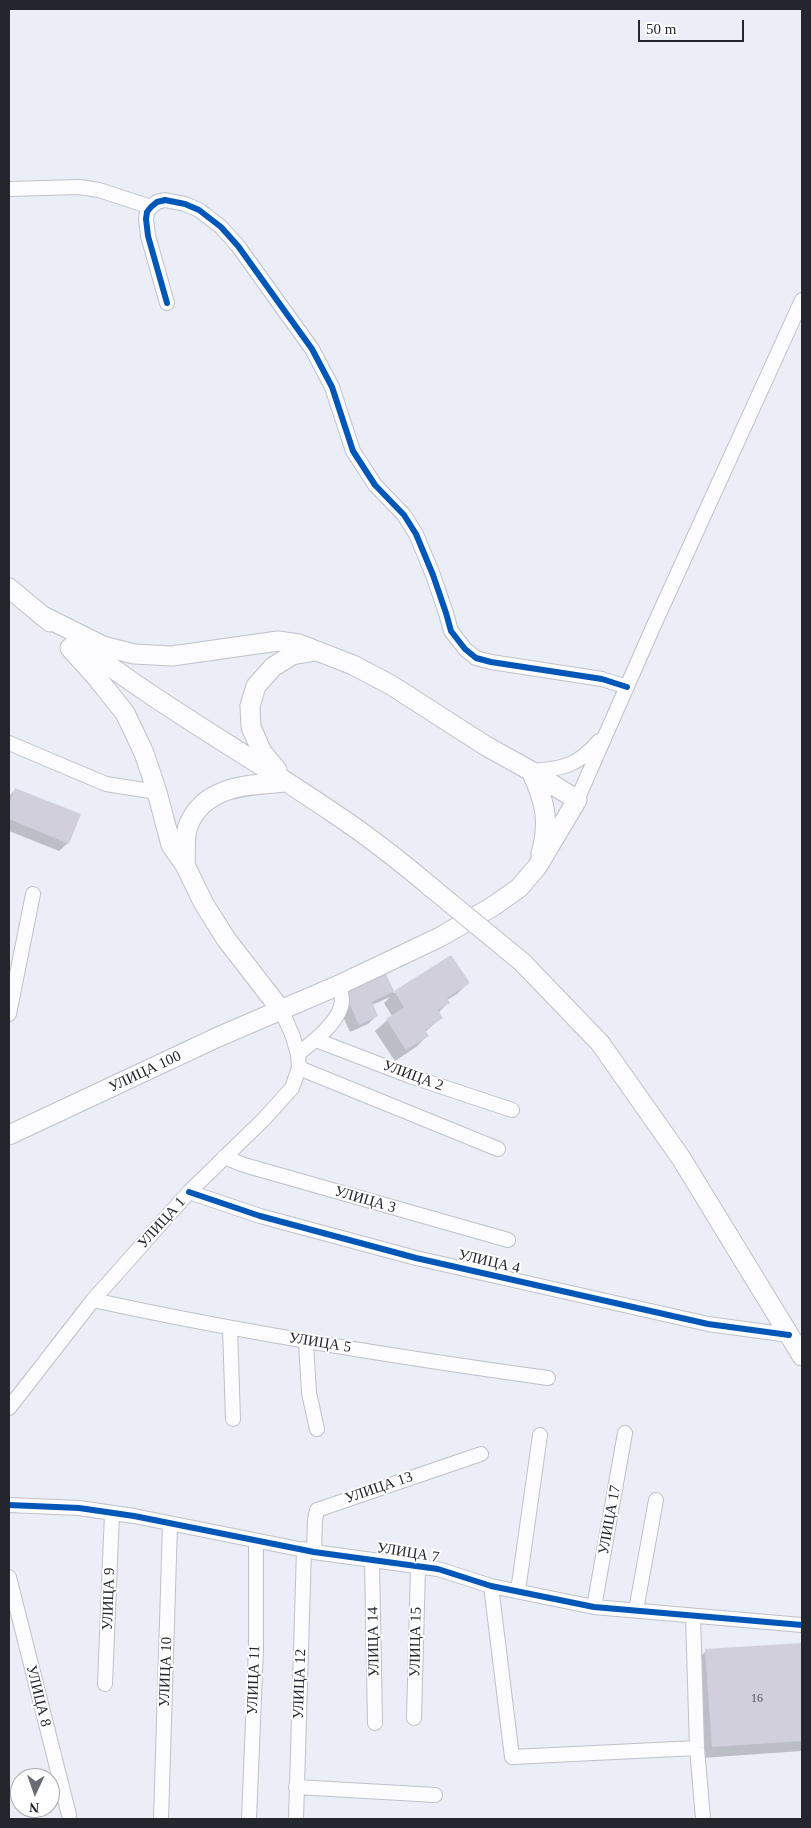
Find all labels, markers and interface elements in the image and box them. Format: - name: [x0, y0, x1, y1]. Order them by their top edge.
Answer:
- scale bar: [641, 10, 747, 42]
- text: 50 m: [646, 21, 676, 37]
- street label: УЛИЦА 100: [106, 1047, 184, 1097]
- street label: УЛИЦА 2: [380, 1057, 446, 1095]
- street label: УЛИЦА 3: [332, 1183, 398, 1217]
- street label: УЛИЦА 1: [134, 1194, 190, 1252]
- street label: УЛИЦА 4: [456, 1246, 522, 1278]
- street label: УЛИЦА 5: [288, 1329, 352, 1357]
- street label: УЛИЦА 13: [343, 1468, 415, 1508]
- street label: УЛИЦА 17: [595, 1484, 625, 1556]
- street label: УЛИЦА 7: [376, 1539, 440, 1567]
- street label: УЛИЦА 9: [99, 1567, 119, 1631]
- street label: УЛИЦА 14: [364, 1607, 384, 1677]
- street label: УЛИЦА 15: [406, 1607, 426, 1677]
- street label: УЛИЦА 10: [156, 1637, 176, 1707]
- street label: УЛИЦА 11: [244, 1645, 264, 1715]
- street label: УЛИЦА 12: [290, 1649, 310, 1719]
- street label: УЛИЦА 8: [22, 1663, 54, 1729]
- house number: 16: [751, 1692, 763, 1706]
- north arrow: [10, 1768, 60, 1818]
- text: N: [29, 1800, 40, 1815]

